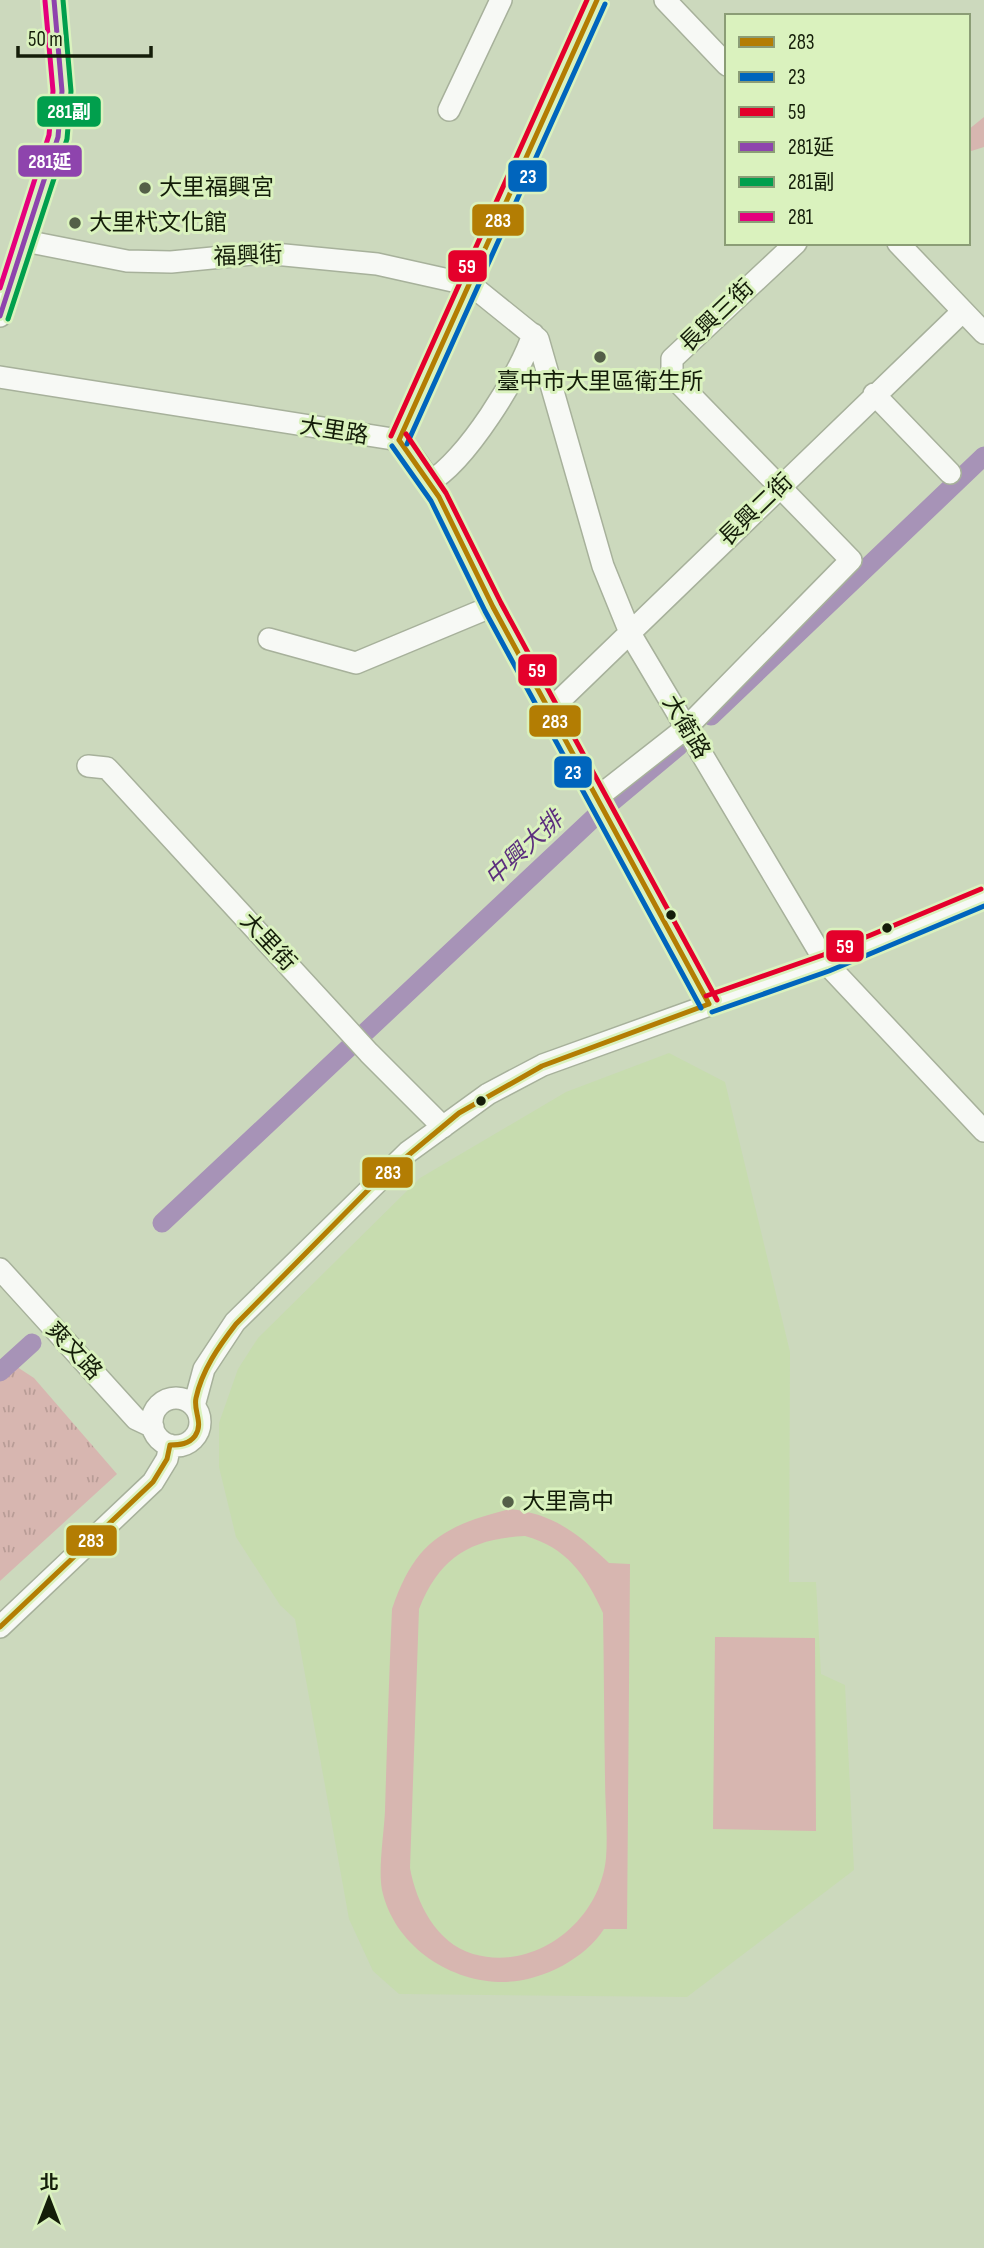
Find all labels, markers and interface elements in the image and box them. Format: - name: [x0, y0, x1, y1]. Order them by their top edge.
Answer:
- scale bar: [18, 14, 150, 58]
- legend: [725, 14, 970, 245]
- text: 50 m: [28, 27, 63, 52]
- text: 283: [788, 30, 815, 55]
- text: 23: [788, 65, 806, 90]
- line badge: 281副: [36, 95, 102, 128]
- text: 59: [788, 100, 806, 125]
- text: 281副: [47, 101, 91, 124]
- text: 281延: [788, 135, 834, 160]
- line badge: 281延: [17, 144, 83, 178]
- text: 281延: [28, 151, 72, 174]
- line badge: 23: [507, 159, 548, 193]
- text: 23: [520, 166, 536, 189]
- text: 281副: [788, 170, 834, 195]
- place label: 大里福興宮: [159, 174, 274, 202]
- marker: 大里福興宮: [137, 180, 153, 196]
- line badge: 283: [471, 203, 525, 237]
- text: 281: [788, 205, 814, 230]
- place label: 大里杙文化館: [89, 209, 227, 237]
- text: 283: [485, 210, 511, 233]
- marker: 大里杙文化館: [67, 215, 83, 231]
- street label: 福興街: [213, 241, 283, 271]
- line badge: 59: [447, 249, 488, 283]
- text: 59: [458, 256, 476, 279]
- street label: 長興三街: [674, 274, 760, 358]
- marker: 臺中市大里區衛生所: [592, 349, 608, 365]
- place label: 臺中市大里區衛生所: [497, 368, 704, 396]
- street label: 大里路: [298, 412, 370, 450]
- street label: 長興二街: [713, 468, 799, 552]
- line badge: 59: [517, 653, 558, 687]
- text: 59: [528, 660, 546, 683]
- street label: 大衛路: [656, 690, 716, 764]
- line badge: 283: [528, 704, 582, 738]
- text: 283: [542, 711, 568, 734]
- line badge: 23: [553, 755, 593, 789]
- text: 23: [565, 762, 581, 785]
- water label: 中興大排: [479, 804, 571, 892]
- street label: 大里街: [234, 907, 302, 977]
- unlabelled marker: [664, 908, 678, 922]
- unlabelled marker: [880, 921, 894, 935]
- line badge: 59: [825, 929, 865, 963]
- text: 59: [836, 936, 854, 959]
- unlabelled marker: [474, 1094, 488, 1108]
- line badge: 283: [361, 1156, 414, 1189]
- text: 283: [375, 1162, 401, 1185]
- street label: 爽文路: [40, 1316, 108, 1386]
- place label: 大里高中: [522, 1488, 614, 1516]
- marker: 大里高中: [500, 1494, 516, 1510]
- line badge: 283: [65, 1524, 118, 1557]
- text: 283: [78, 1530, 104, 1553]
- north arrow: [14, 2164, 84, 2234]
- text: 北: [39, 2172, 59, 2195]

